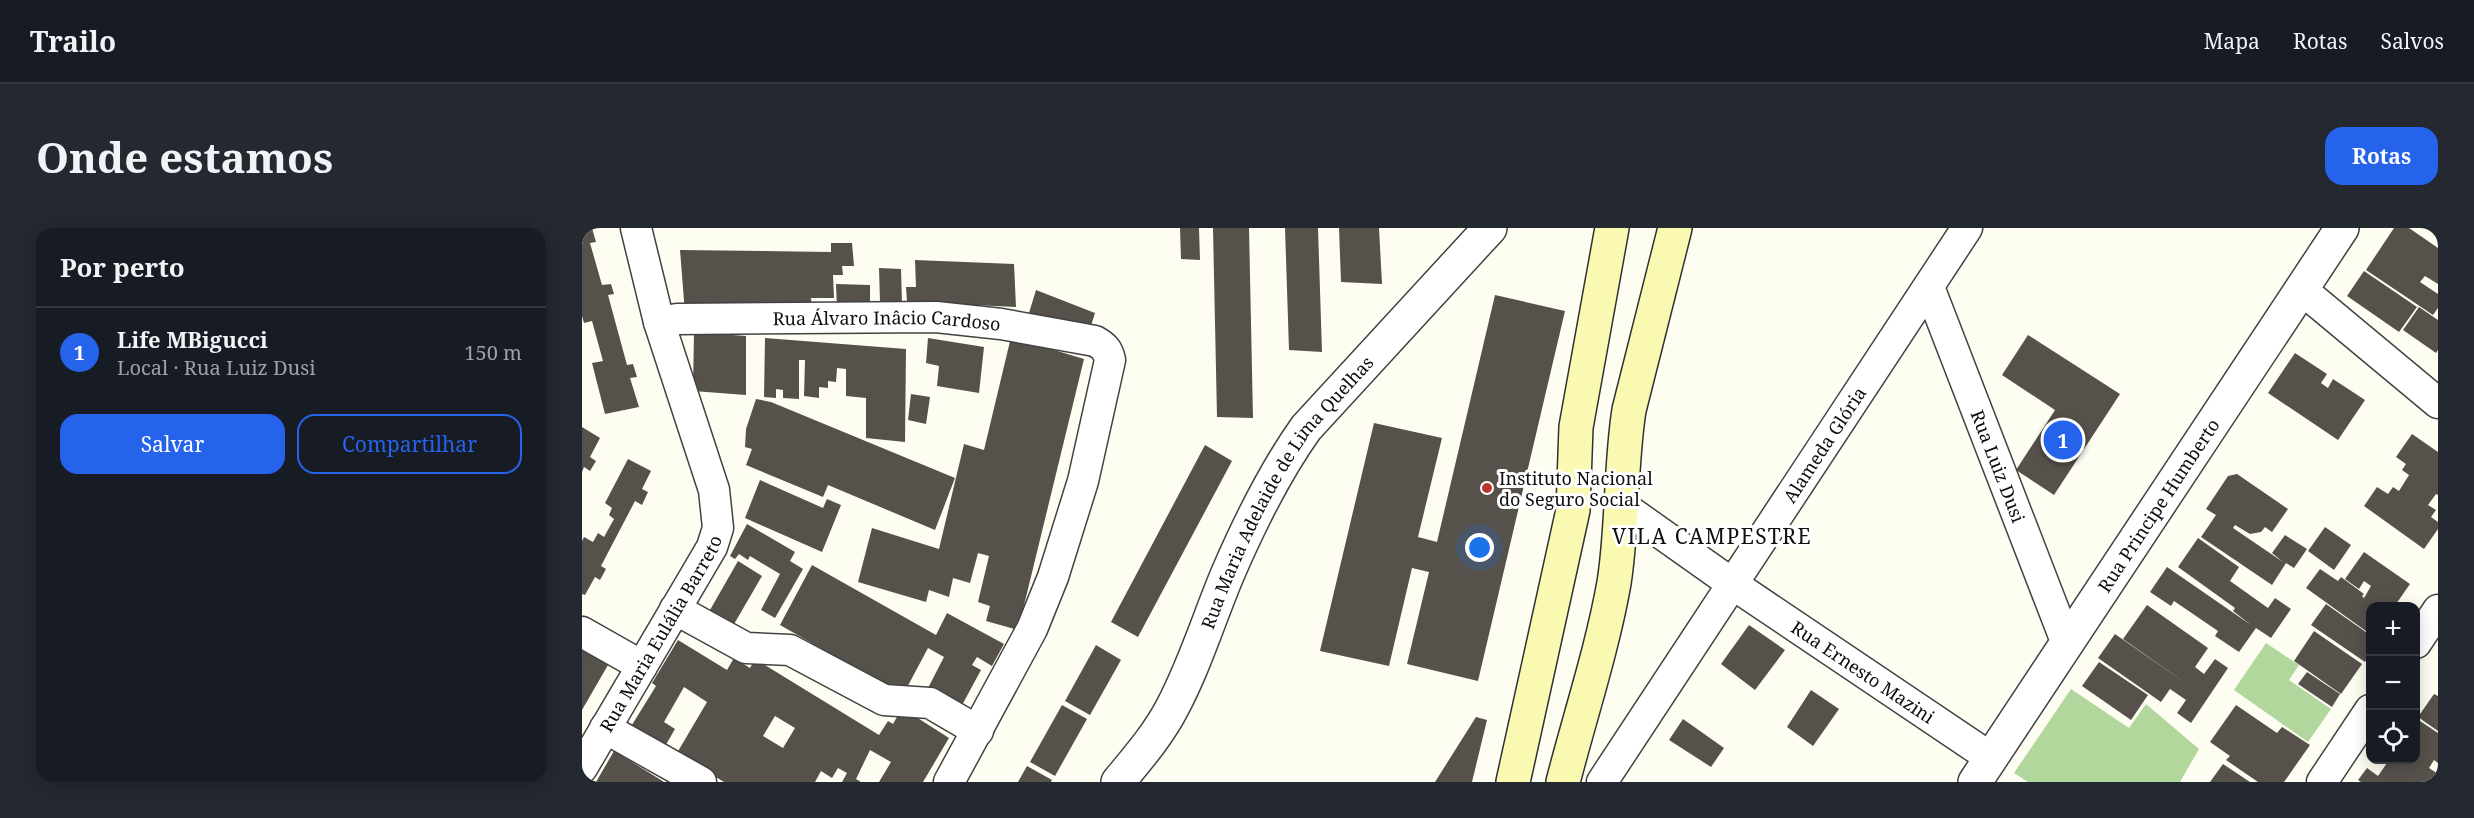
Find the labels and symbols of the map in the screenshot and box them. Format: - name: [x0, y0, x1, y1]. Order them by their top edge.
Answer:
- street label: Rua Álvaro Inâcio Cardoso: [773, 305, 1002, 336]
- street label: Rua Maria Adelaide de Lima Quelhas: [1195, 351, 1379, 632]
- street label: Alameda Glória: [1777, 382, 1871, 507]
- street label: Rua Luiz Dusi: [1966, 406, 2031, 526]
- street label: Rua Principe Humberto: [2092, 414, 2225, 597]
- pin: 1: [2044, 418, 2082, 462]
- place label: Instituto Nacional do Seguro Social: [1499, 466, 1653, 511]
- marker: Instituto Nacional do Seguro Social: [1480, 481, 1494, 495]
- district label: VILA CAMPESTRE: [1612, 522, 1812, 550]
- street label: Rua Maria Eulália Barreto: [594, 532, 727, 736]
- your location: [1465, 533, 1494, 562]
- street label: Rua Ernesto Mazini: [1787, 615, 1940, 729]

